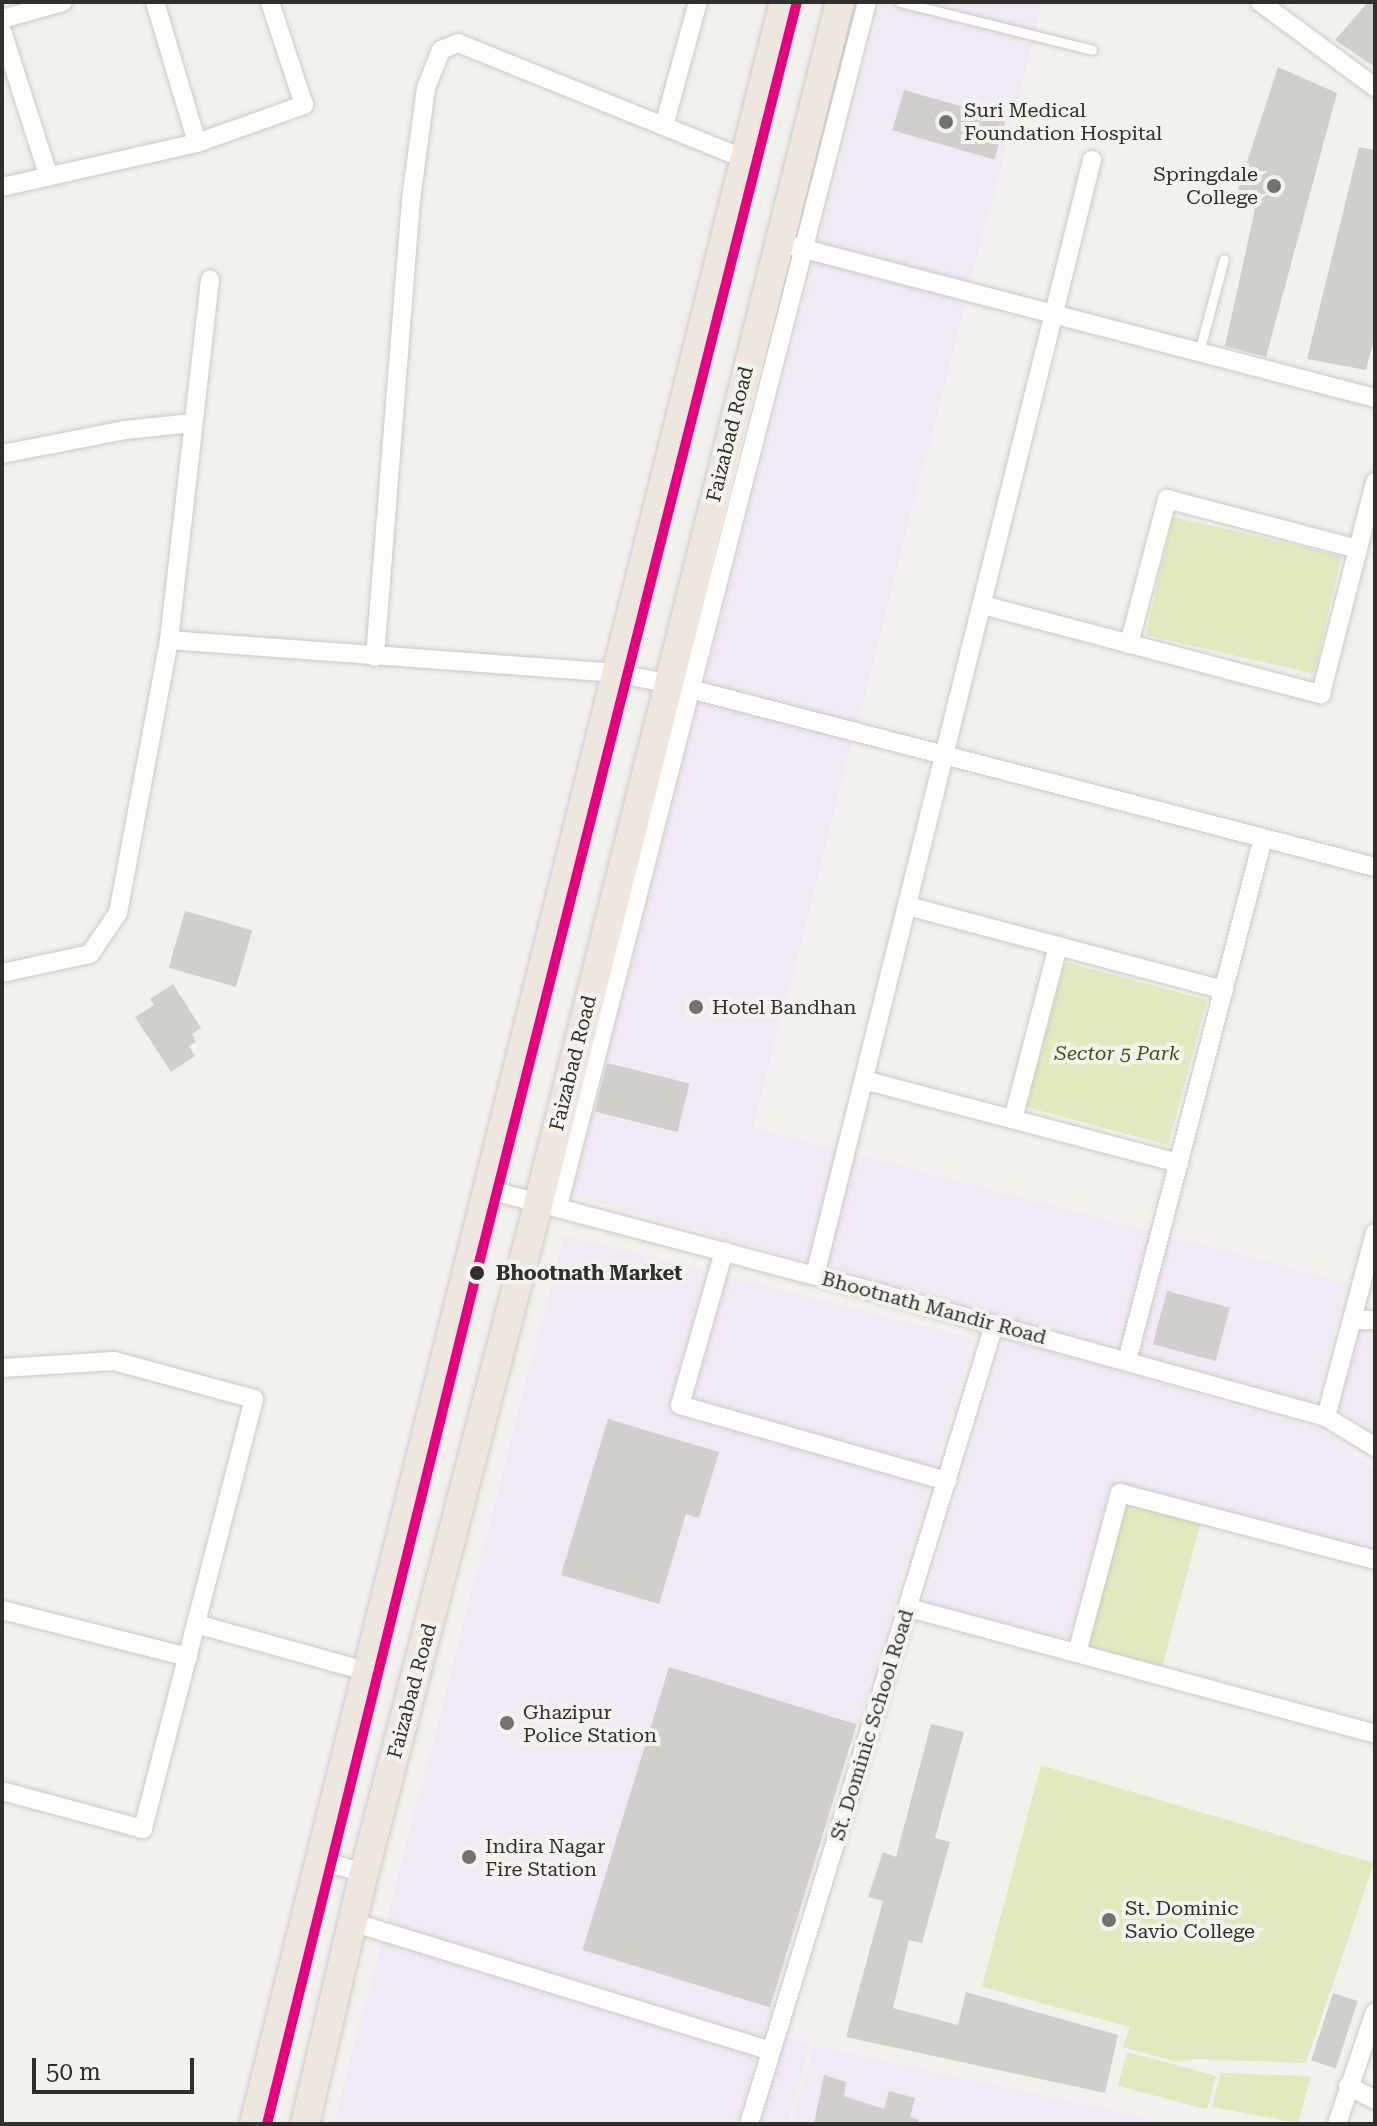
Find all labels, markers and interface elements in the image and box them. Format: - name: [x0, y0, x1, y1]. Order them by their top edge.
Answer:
- place label: Suri Medical Foundation Hospital: [964, 98, 1162, 145]
- marker: Suri Medical Foundation Hospital: [935, 111, 957, 133]
- place label: Springdale College: [1153, 162, 1258, 209]
- marker: Springdale College: [1265, 177, 1283, 195]
- street label: Faizabad Road: [702, 364, 758, 504]
- street label: Faizabad Road: [545, 993, 601, 1133]
- place label: Hotel Bandhan: [712, 995, 857, 1019]
- marker: Hotel Bandhan: [687, 998, 705, 1016]
- park label: Sector 5 Park: [1054, 1041, 1180, 1065]
- marker: Bhootnath Market: [465, 1261, 489, 1285]
- place label: Bhootnath Market: [496, 1261, 682, 1285]
- street label: Bhootnath Mandir Road: [819, 1266, 1049, 1350]
- street label: St. Dominic School Road: [825, 1607, 919, 1843]
- street label: Faizabad Road: [382, 1621, 442, 1761]
- place label: Ghazipur Police Station: [523, 1700, 657, 1747]
- marker: Ghazipur Police Station: [498, 1714, 516, 1732]
- place label: Indira Nagar Fire Station: [485, 1834, 605, 1881]
- marker: Indira Nagar Fire Station: [460, 1848, 478, 1866]
- place label: St. Dominic Savio College: [1125, 1896, 1255, 1943]
- marker: St. Dominic Savio College: [1100, 1911, 1118, 1929]
- scale bar: [36, 2042, 198, 2092]
- text: 50 m: [46, 2058, 101, 2086]

